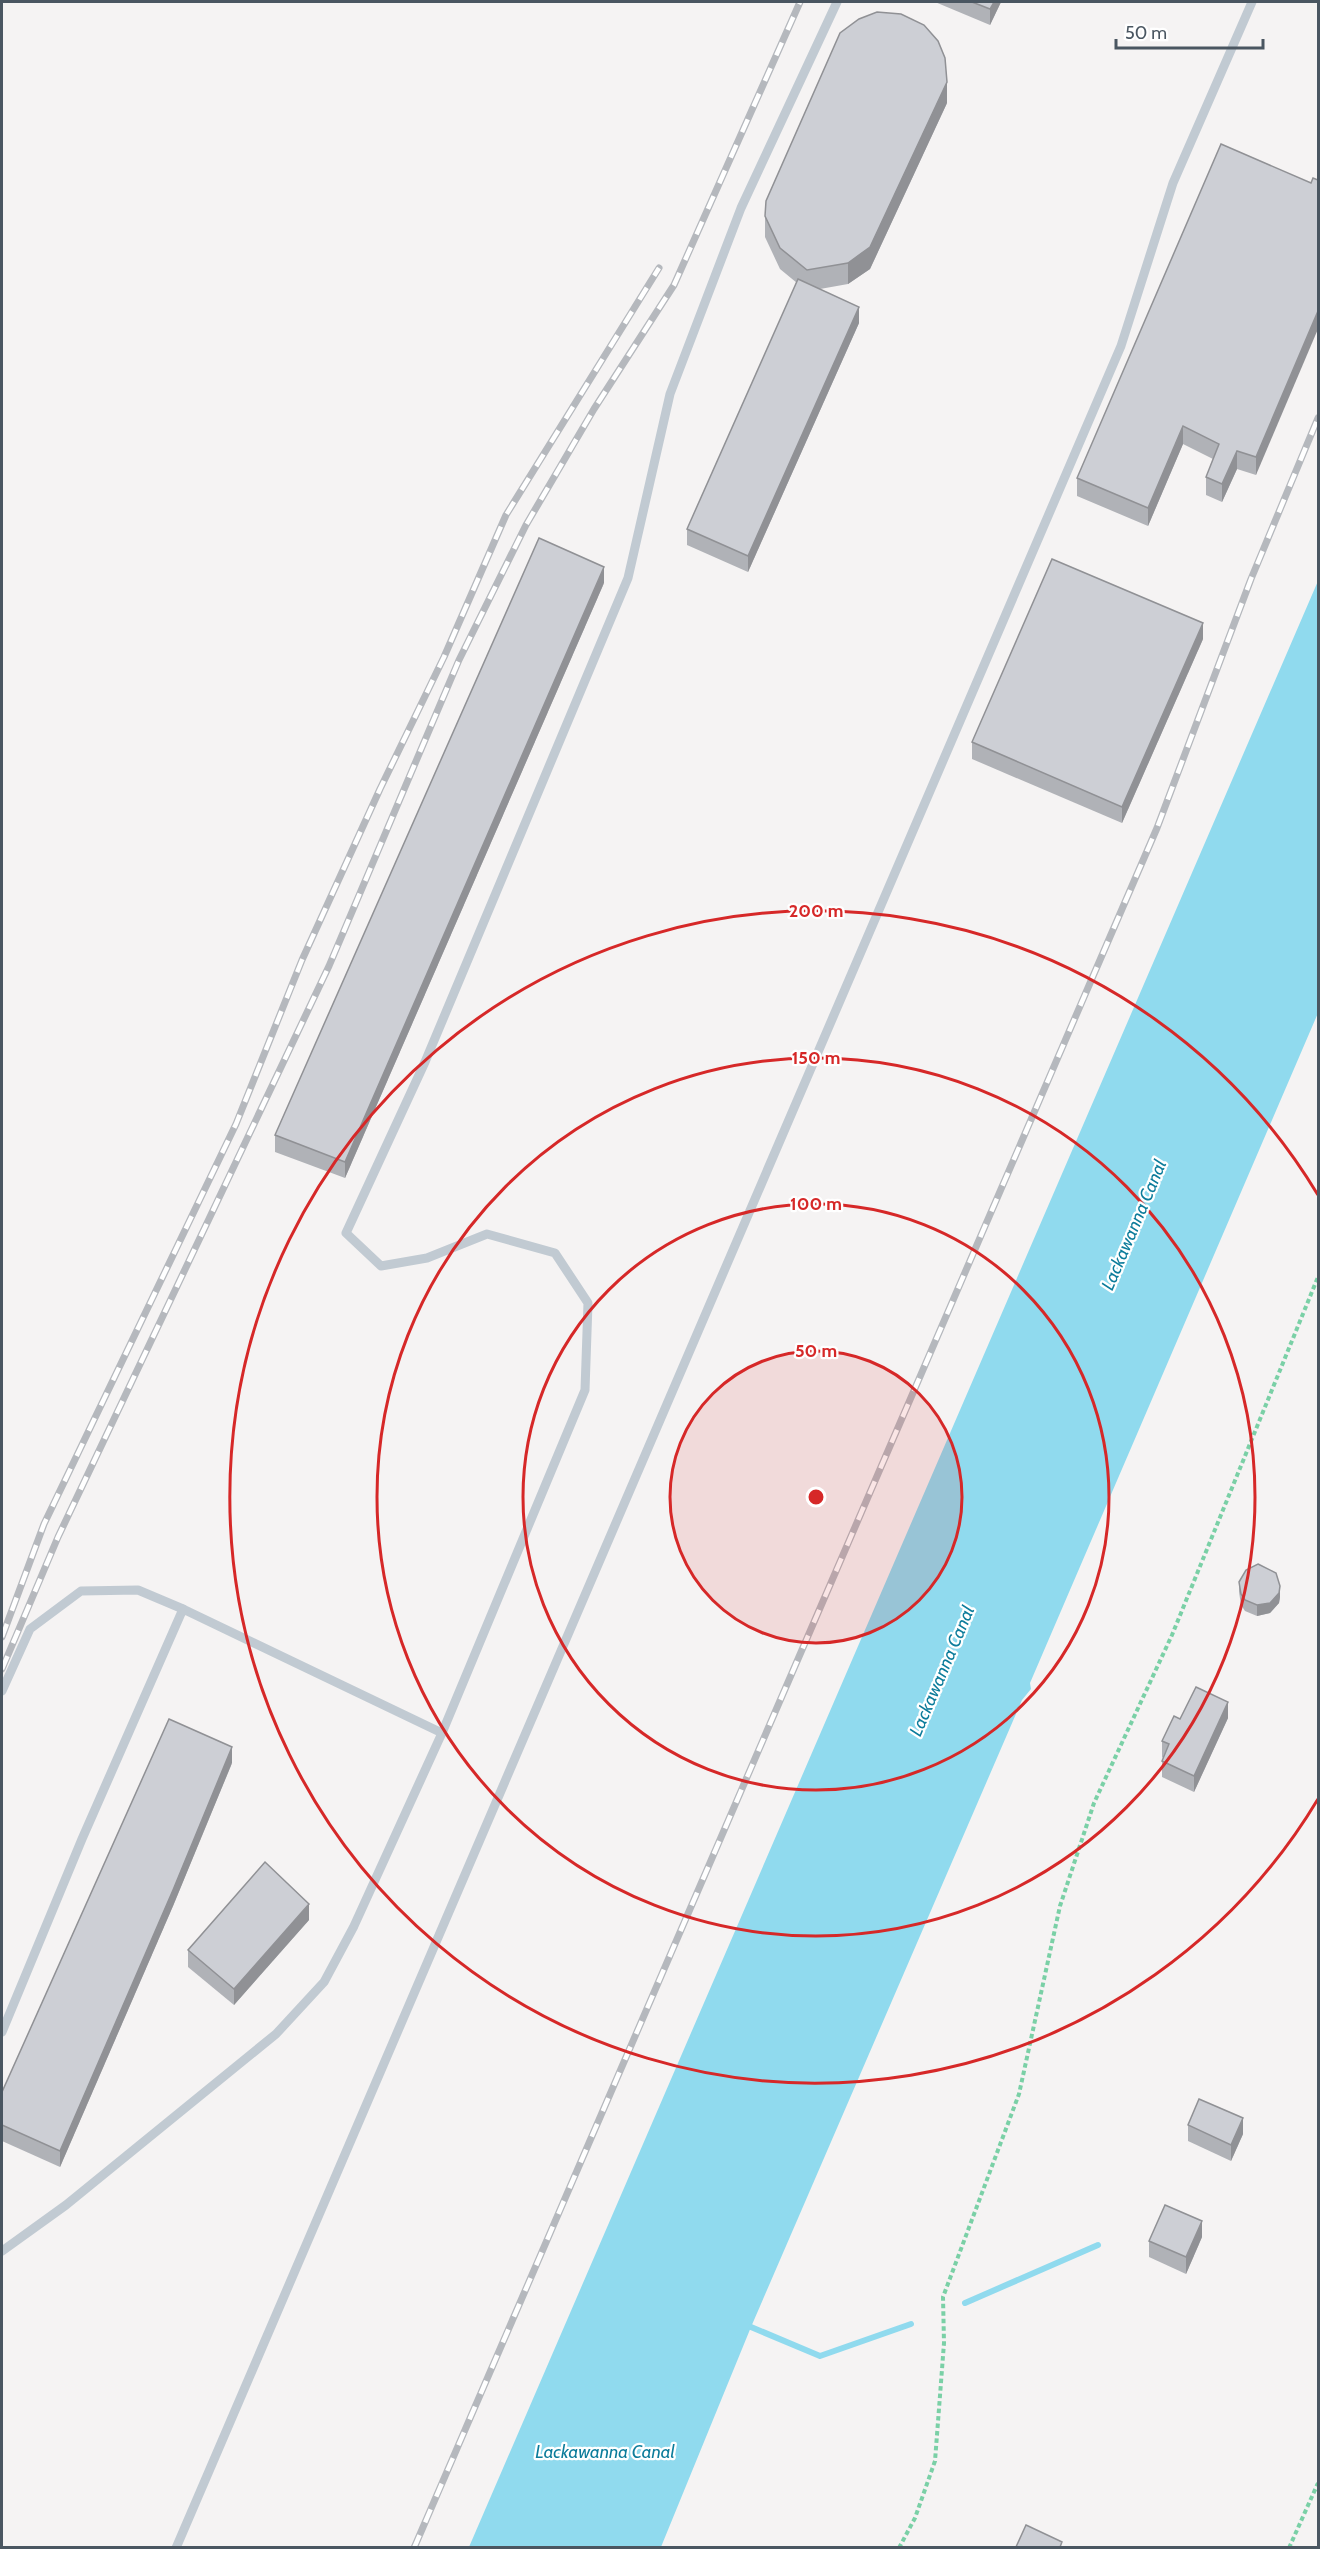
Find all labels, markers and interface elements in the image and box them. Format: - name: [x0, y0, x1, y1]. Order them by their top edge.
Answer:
- scale bar: [1116, 12, 1263, 50]
- text: 50 m: [1125, 22, 1167, 44]
- text: 200 m: [789, 900, 843, 922]
- text: 150 m: [792, 1047, 840, 1069]
- water label: Lackawanna Canal: [1097, 1156, 1172, 1293]
- text: 100 m: [790, 1193, 842, 1215]
- text: 50 m: [795, 1340, 837, 1362]
- centre of rings: [806, 1487, 826, 1507]
- water label: Lackawanna Canal: [905, 1602, 980, 1739]
- water label: Lackawanna Canal: [535, 2441, 675, 2463]

